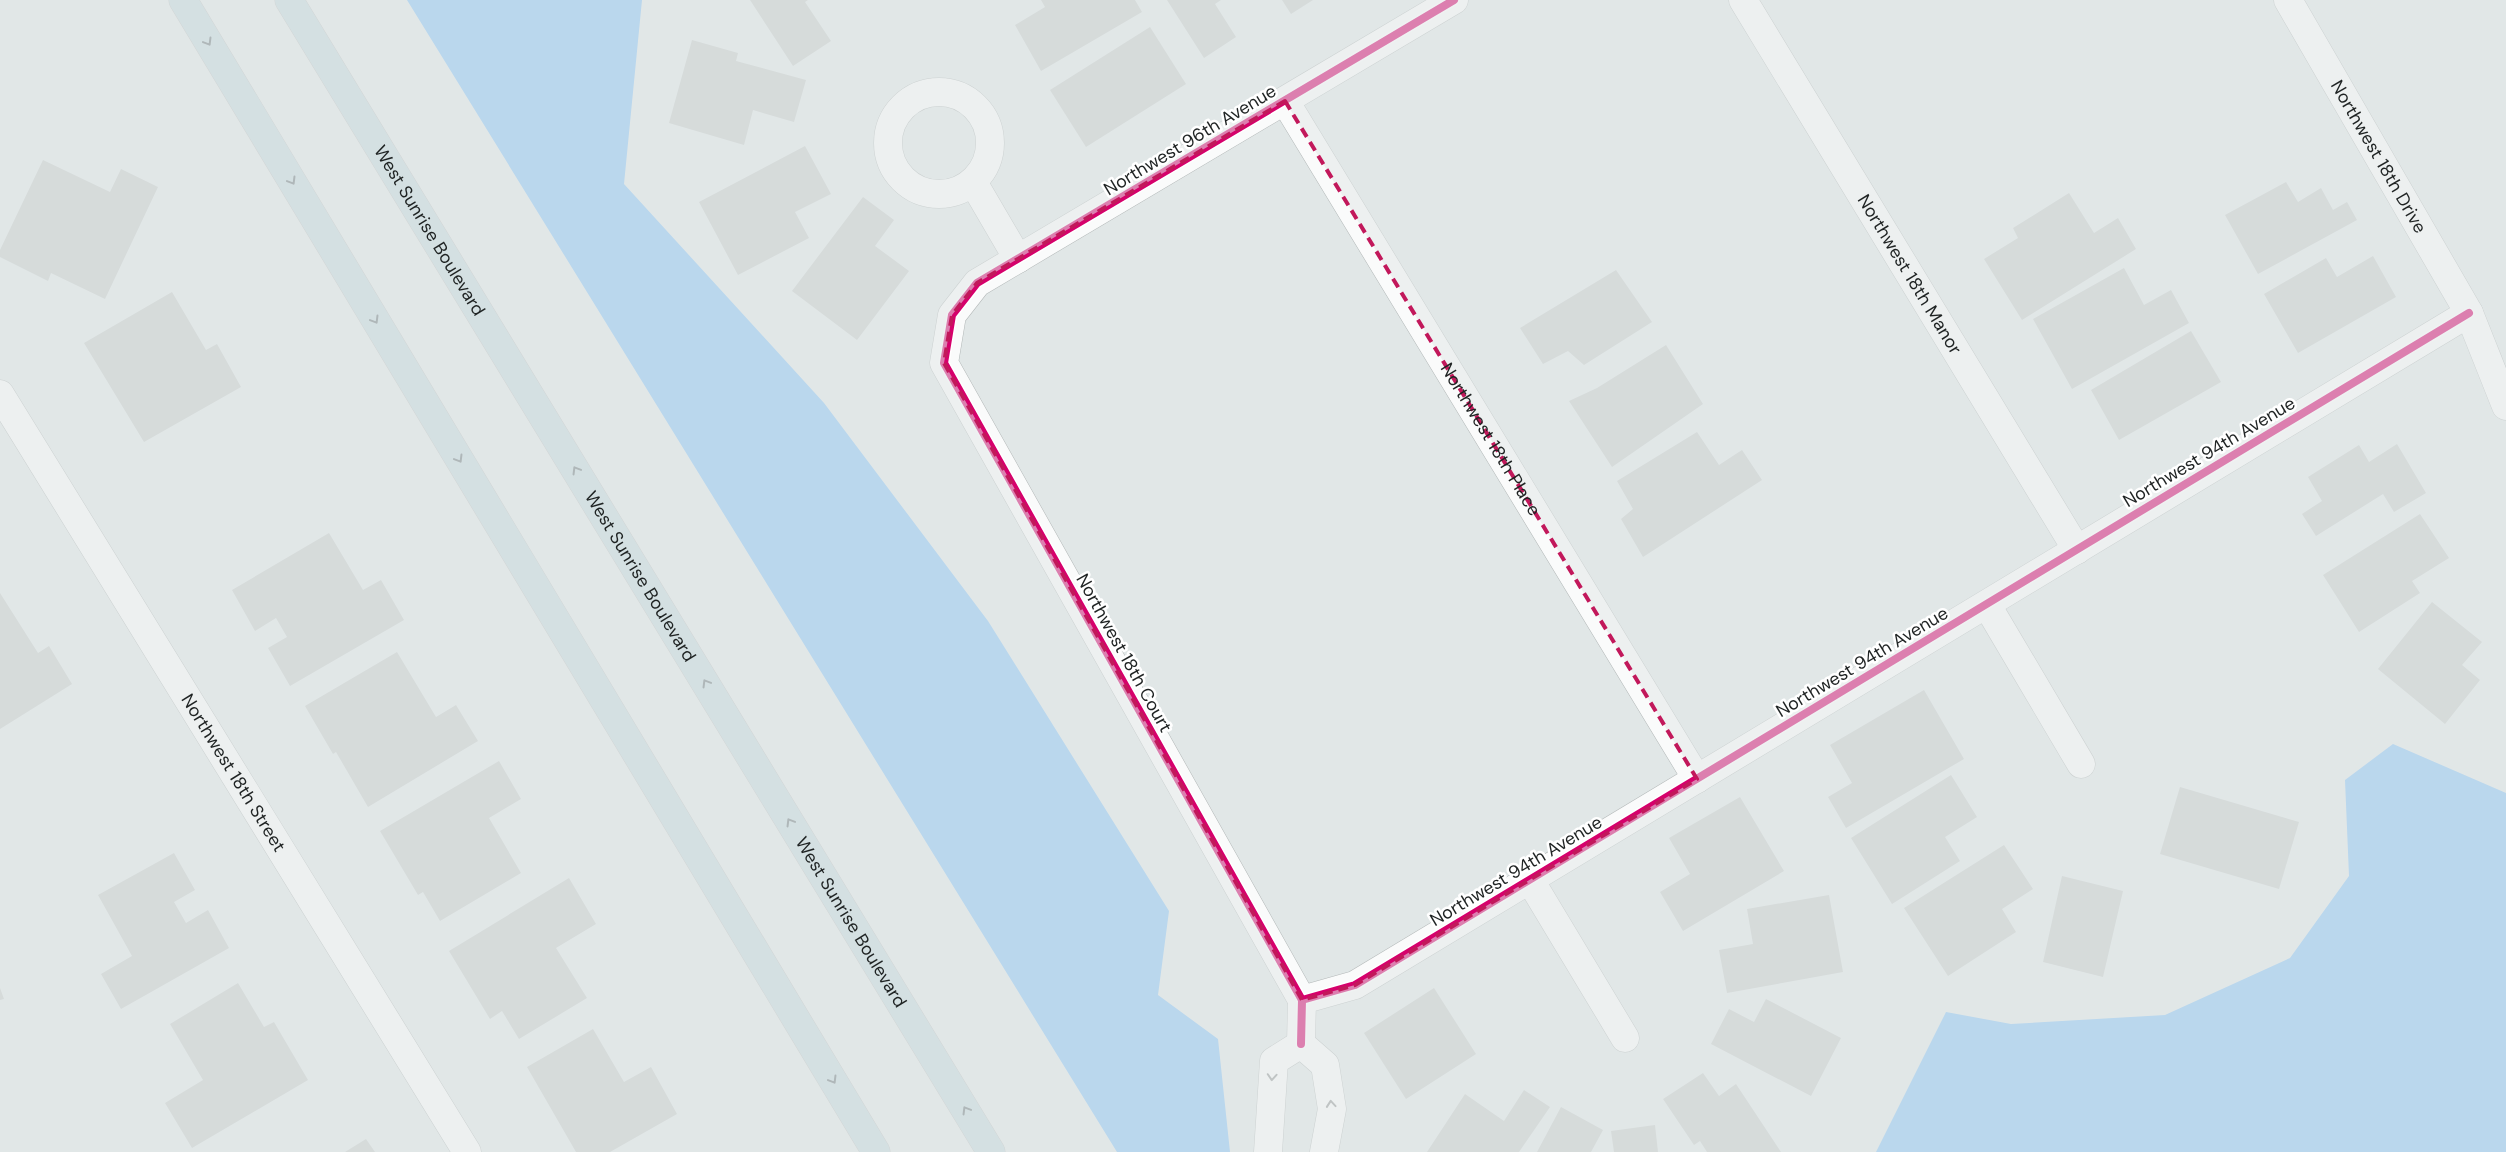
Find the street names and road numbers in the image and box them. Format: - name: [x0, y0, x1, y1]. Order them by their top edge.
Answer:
- street label: Northwest 18th Drive: [2325, 76, 2432, 238]
- street label: Northwest 96th Avenue: [1099, 79, 1281, 201]
- street label: West Sunrise Boulevard: [368, 141, 491, 320]
- street label: Northwest 18th Manor: [1852, 190, 1967, 359]
- street label: Northwest 18th Place: [1435, 358, 1546, 520]
- street label: Northwest 94th Avenue: [2118, 391, 2300, 513]
- street label: West Sunrise Boulevard: [579, 487, 701, 666]
- street label: Northwest 18th Court: [1070, 569, 1178, 737]
- street label: Northwest 94th Avenue: [1771, 601, 1953, 723]
- street label: Northwest 18th Street: [176, 689, 291, 856]
- street label: Northwest 94th Avenue: [1425, 810, 1607, 932]
- street label: West Sunrise Boulevard: [790, 832, 912, 1012]

